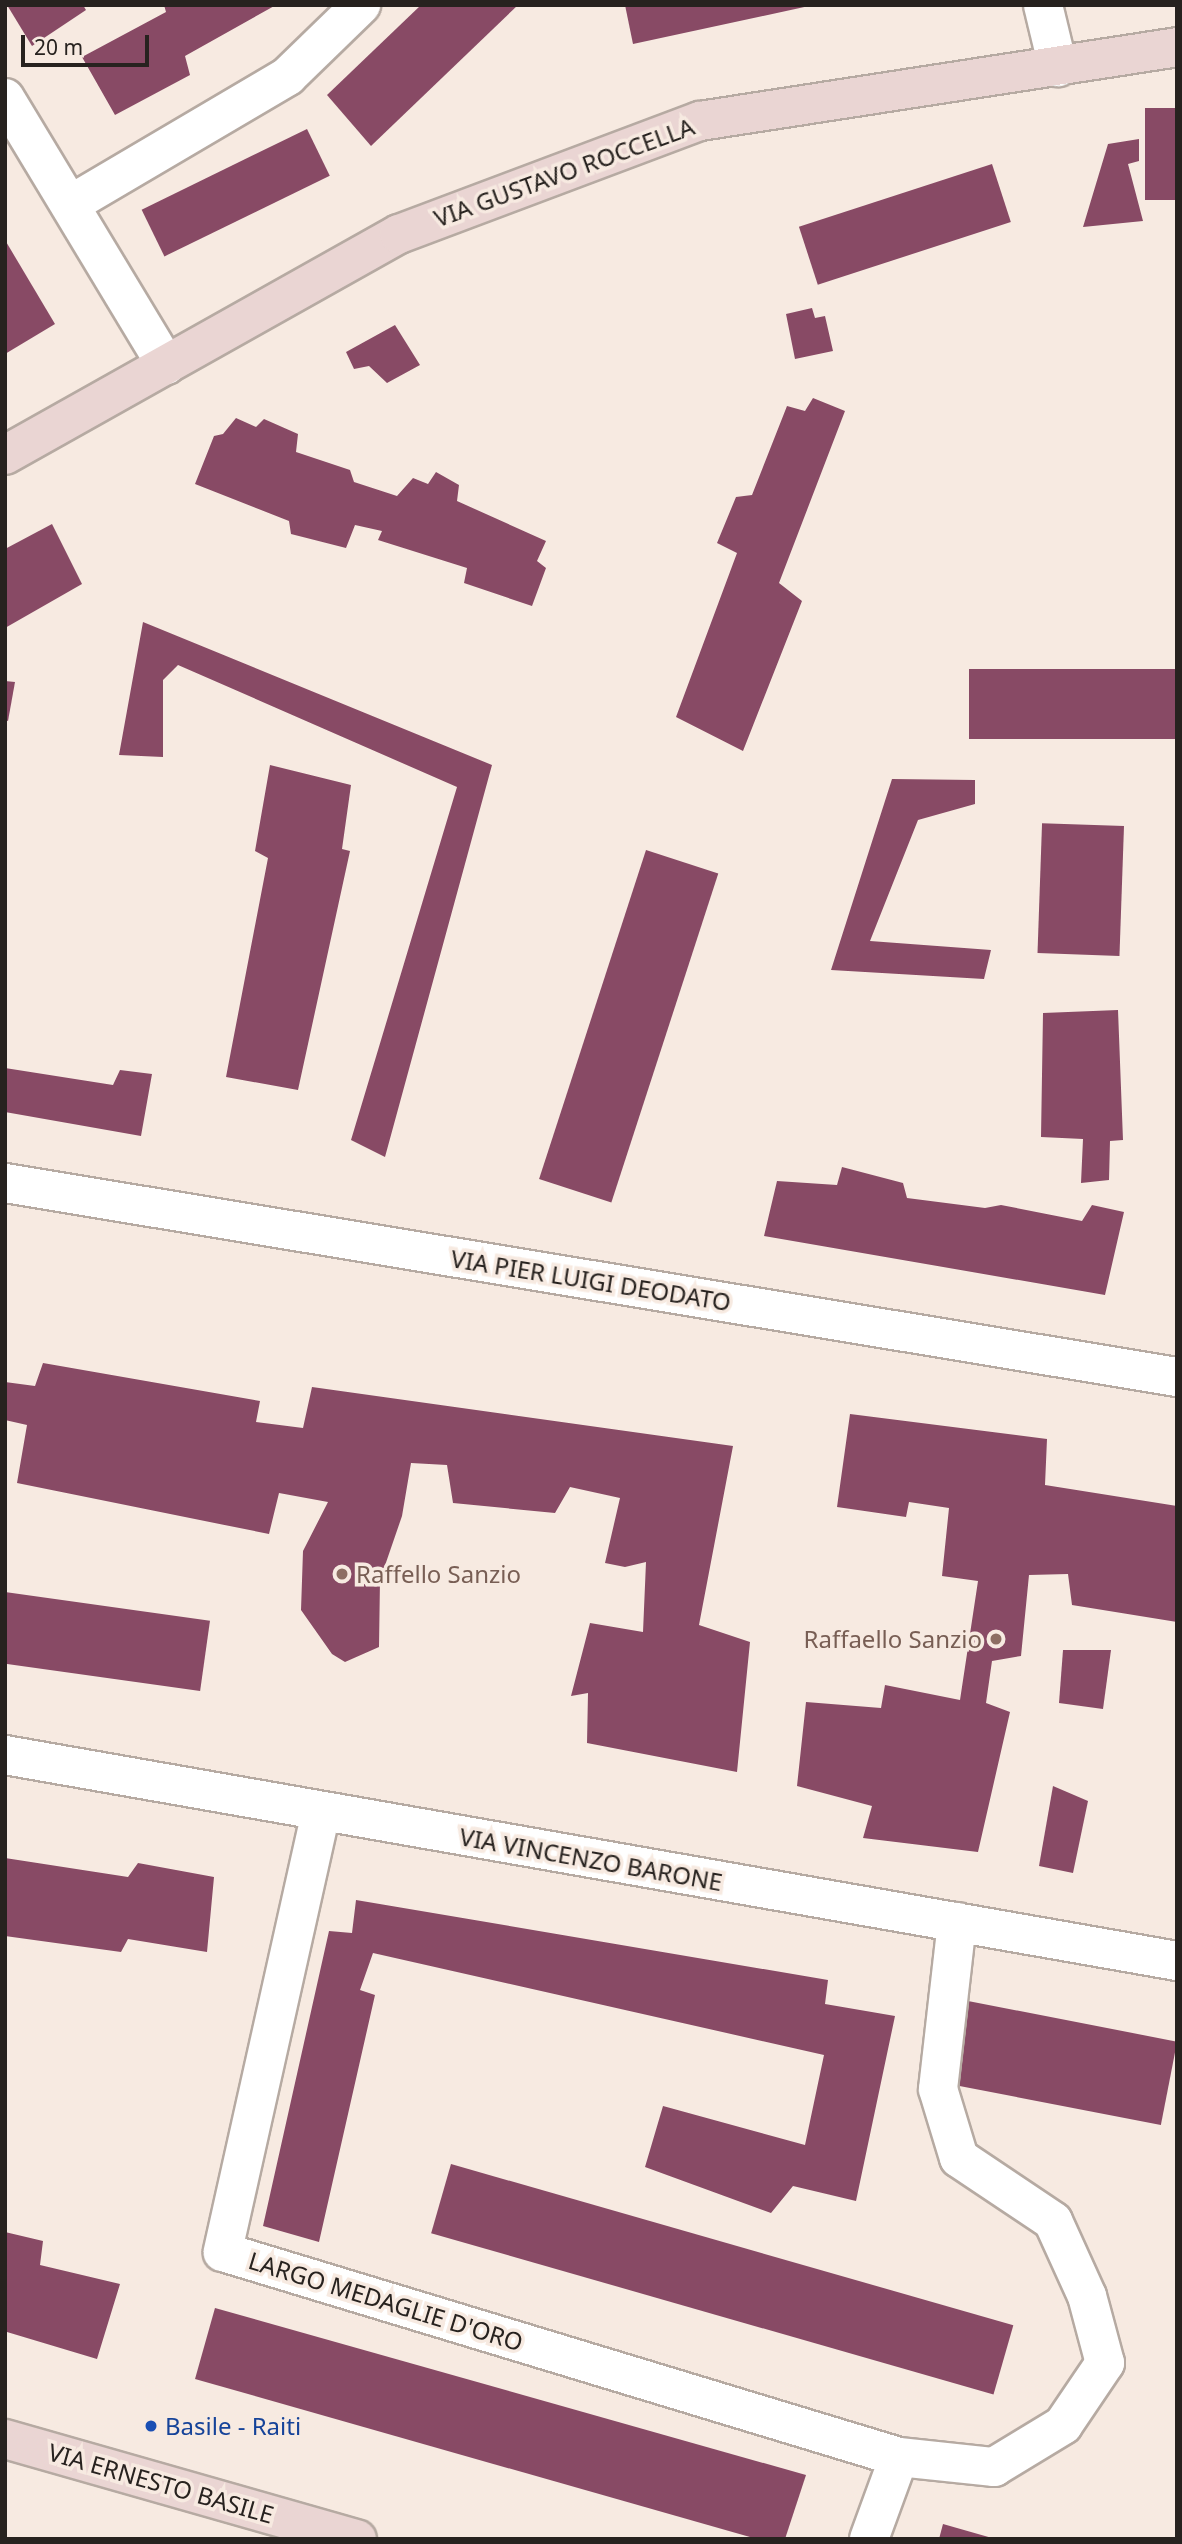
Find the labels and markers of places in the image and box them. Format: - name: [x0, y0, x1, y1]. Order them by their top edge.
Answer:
- place label: Raffello Sanzio: [356, 1560, 521, 1588]
- marker: Raffello Sanzio: [334, 1566, 350, 1582]
- place label: Raffaello Sanzio: [803, 1625, 982, 1653]
- marker: Raffaello Sanzio: [988, 1631, 1004, 1647]
- place label: Basile - Raiti: [165, 2412, 301, 2440]
- marker: Basile - Raiti: [143, 2418, 159, 2434]

